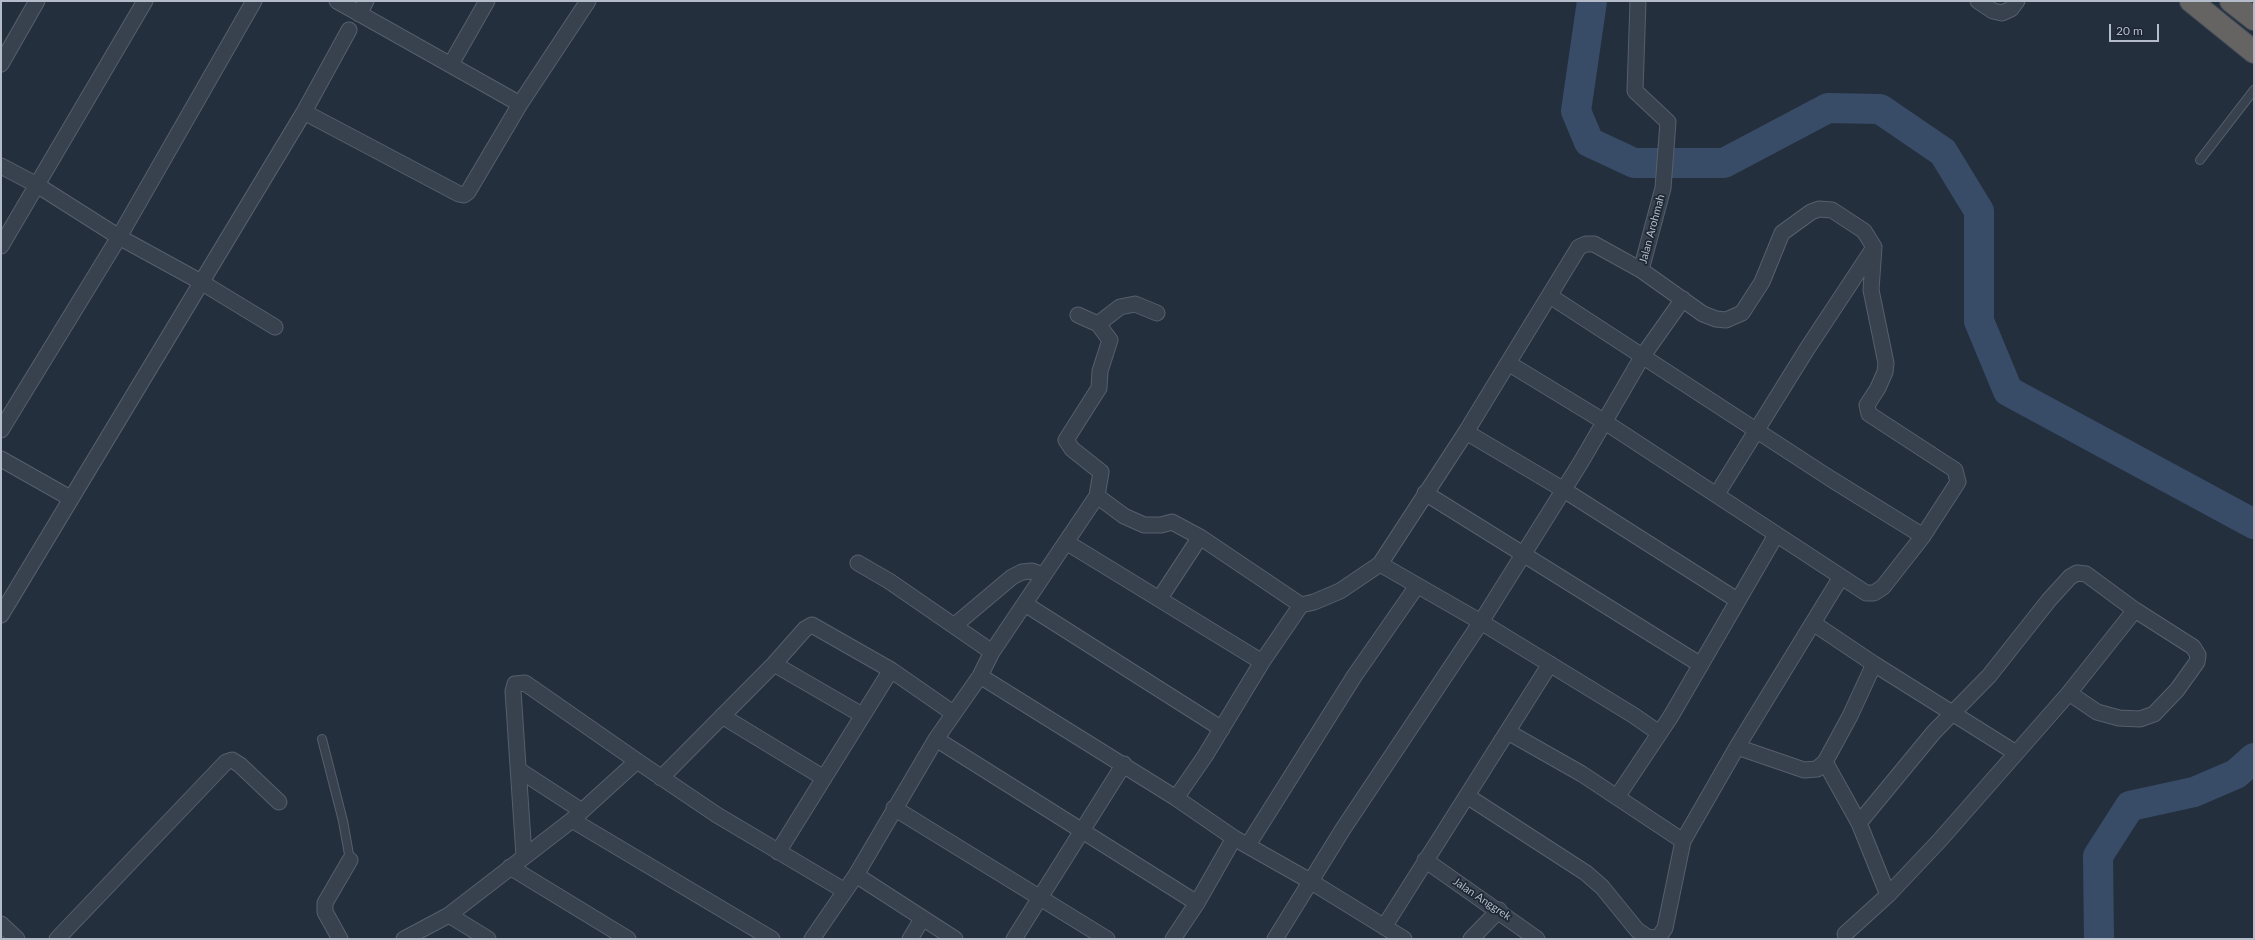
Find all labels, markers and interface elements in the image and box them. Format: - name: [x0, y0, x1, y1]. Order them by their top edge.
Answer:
- scale bar: [2111, 16, 2161, 42]
- text: 20 m: [2116, 23, 2143, 38]
- street label: Jalan Arohmah: [1636, 193, 1668, 265]
- street label: Jalan Anggrek: [1451, 875, 1513, 923]

